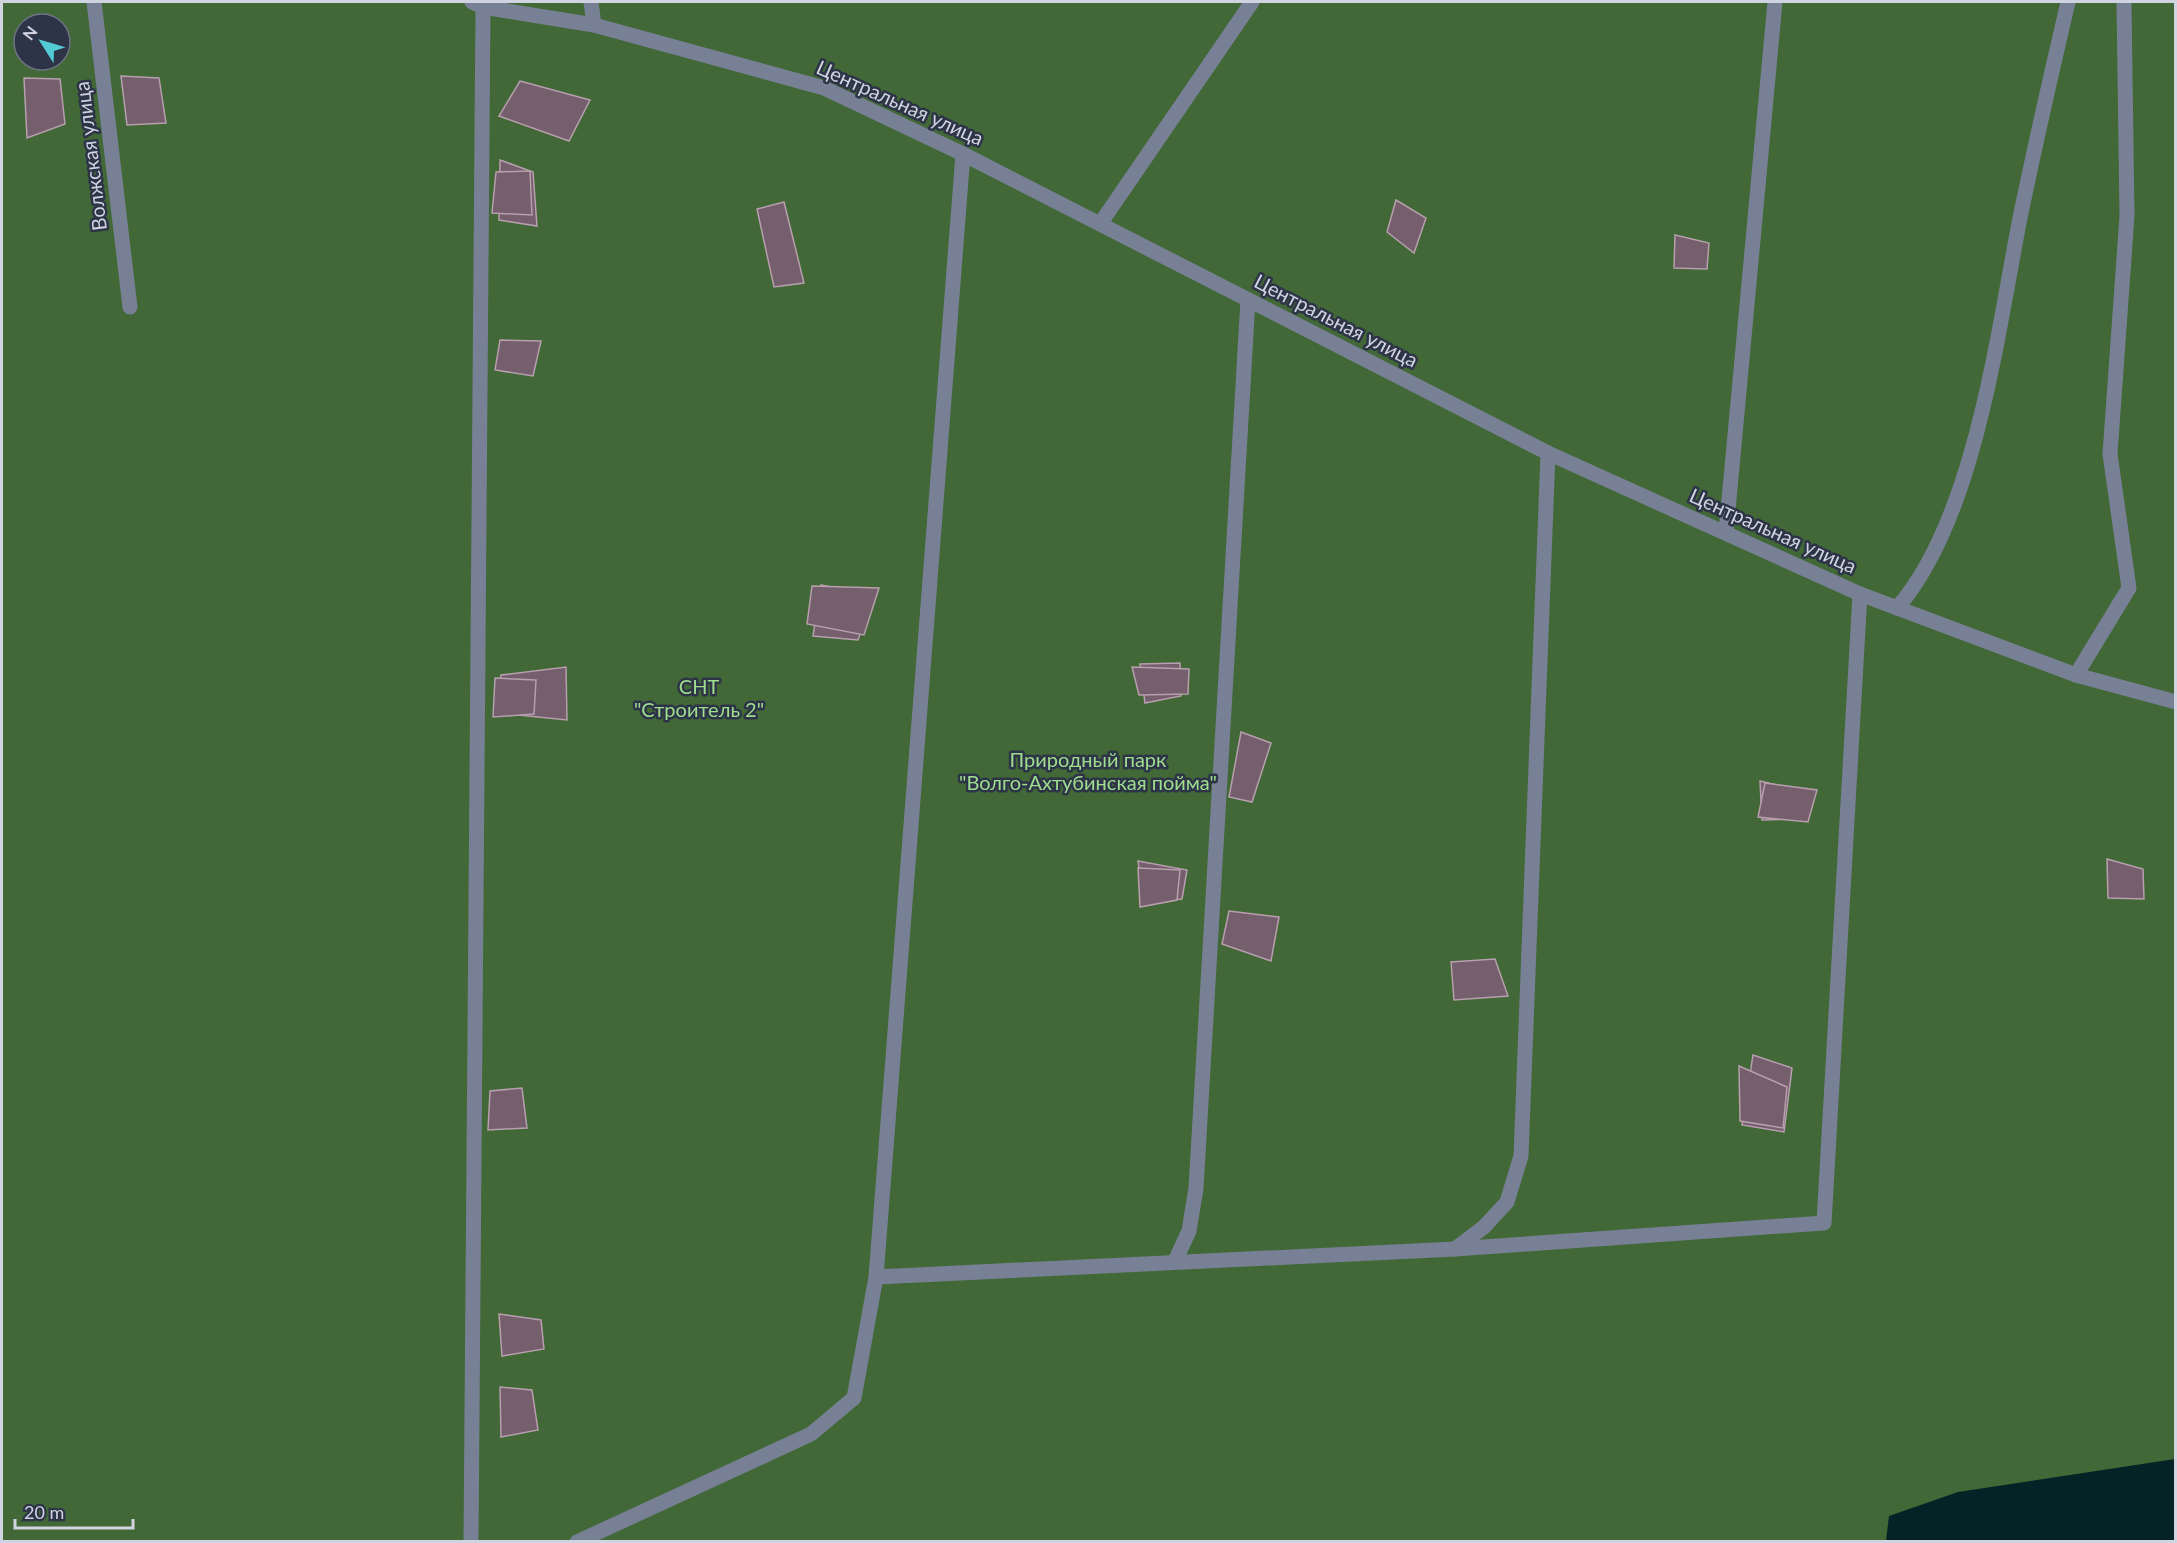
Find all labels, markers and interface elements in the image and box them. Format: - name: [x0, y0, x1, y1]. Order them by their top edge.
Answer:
- north arrow: [12, 12, 72, 72]
- text: N: [18, 22, 41, 43]
- street label: Центральная улица: [813, 54, 988, 150]
- street label: Волжская улица: [69, 80, 111, 232]
- street label: Центральная улица: [1251, 269, 1422, 372]
- street label: Центральная улица: [1686, 482, 1861, 578]
- park label: СНТ "Строитель 2": [634, 674, 764, 721]
- park label: Природный парк "Волго-Ахтубинская пойма": [959, 747, 1217, 794]
- scale bar: [15, 1492, 134, 1530]
- text: 20 m: [24, 1501, 64, 1523]

